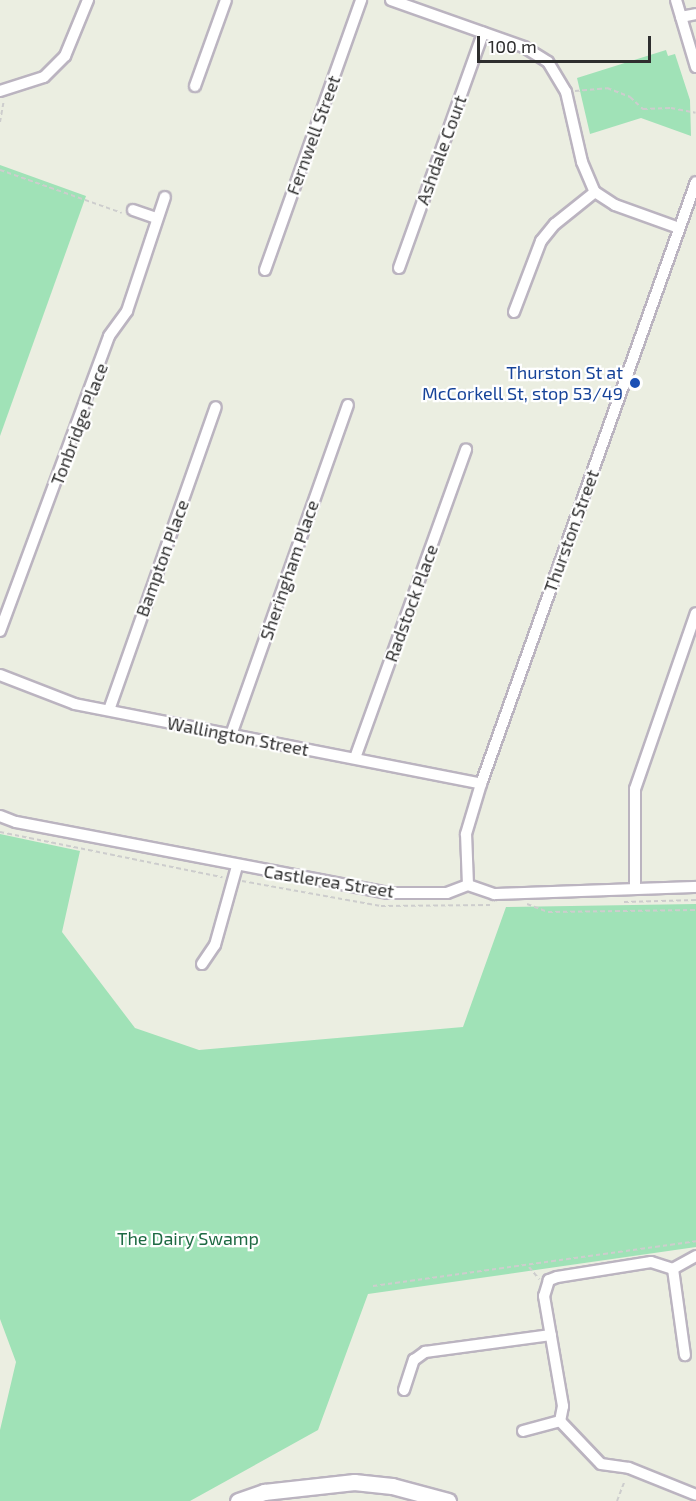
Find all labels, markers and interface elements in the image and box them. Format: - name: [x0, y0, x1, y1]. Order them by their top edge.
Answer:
- scale bar: [480, 24, 654, 62]
- text: 100 m: [488, 35, 537, 57]
- street label: Fernwell Street: [281, 72, 345, 198]
- street label: Ashdale Court: [411, 92, 471, 208]
- street label: Tonbridge Place: [46, 360, 112, 488]
- place label: Thurston St at McCorkell St, stop 53/49: [421, 362, 623, 404]
- marker: Thurston St at McCorkell St, stop 53/49: [628, 376, 642, 390]
- street label: Thurston Street: [539, 467, 603, 595]
- street label: Bampton Place: [131, 497, 193, 619]
- street label: Sheringham Place: [255, 497, 323, 643]
- street label: Radstock Place: [380, 541, 442, 665]
- street label: Wallington Street: [165, 712, 311, 760]
- street label: Castlerea Street: [262, 860, 396, 902]
- park label: The Dairy Swamp: [117, 1227, 259, 1249]

